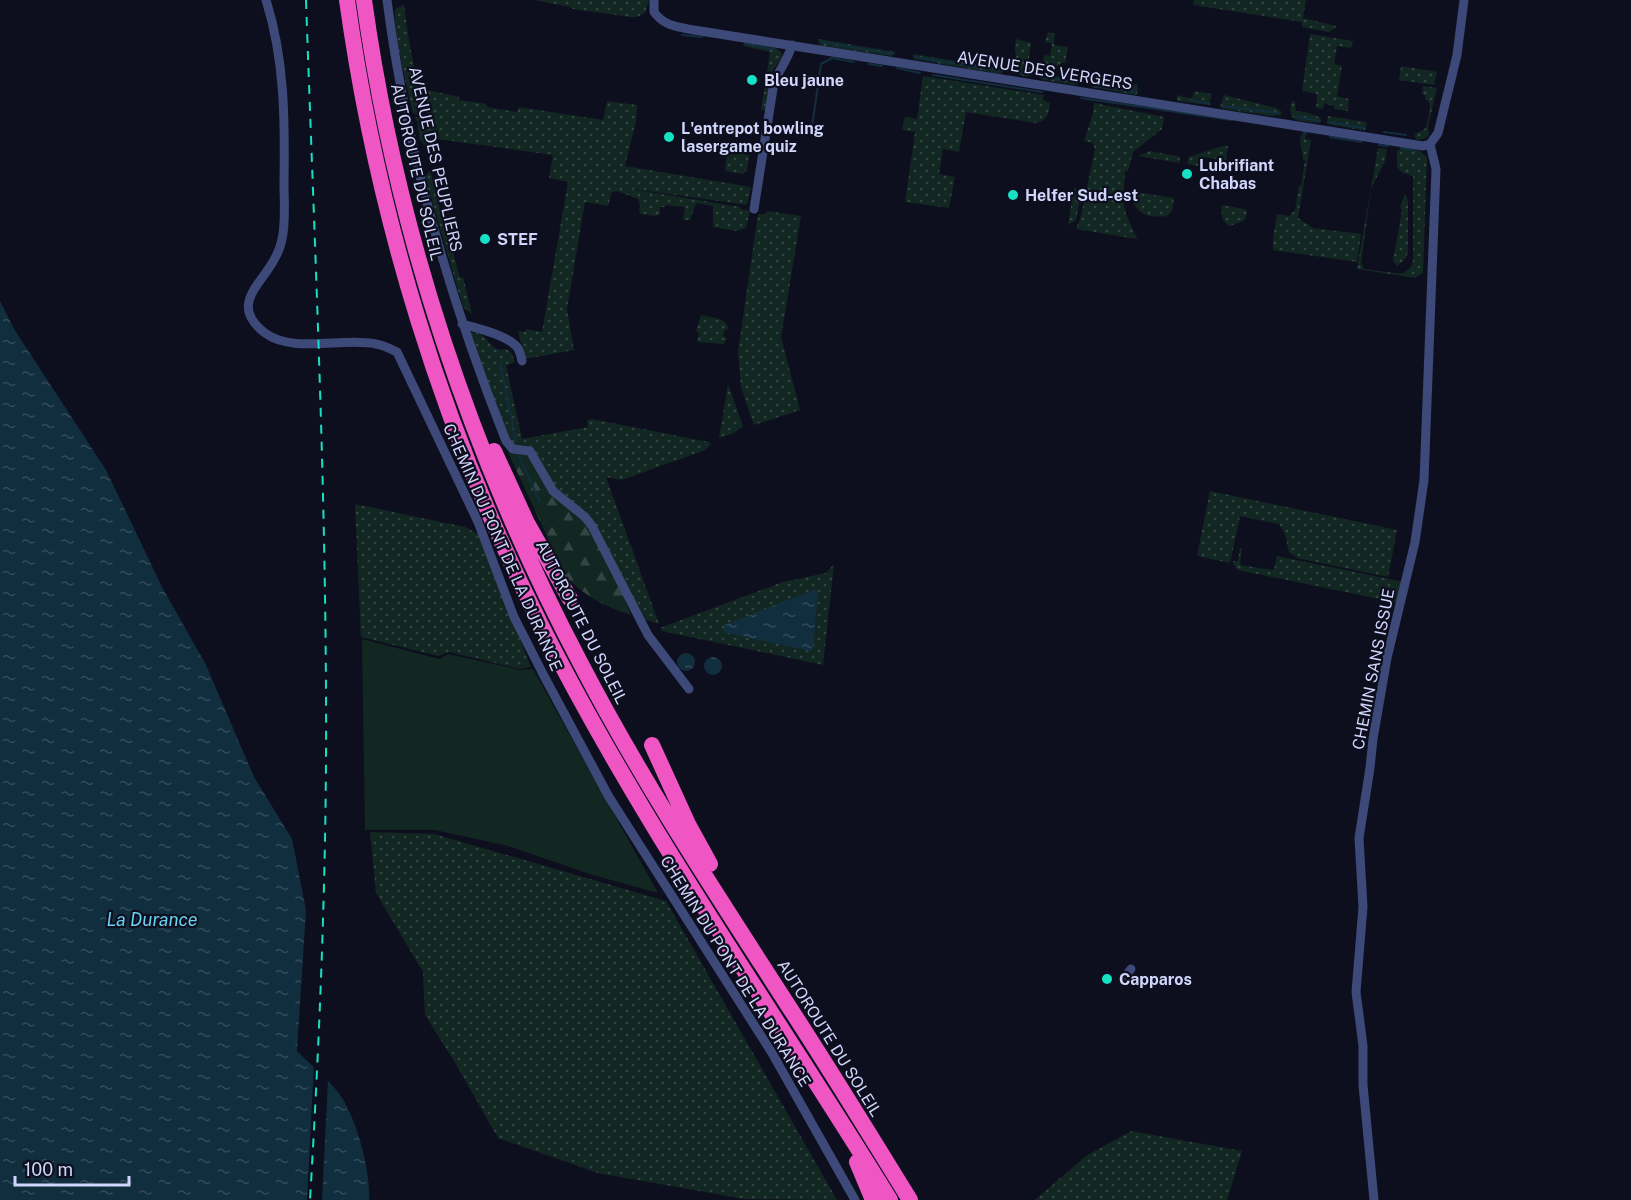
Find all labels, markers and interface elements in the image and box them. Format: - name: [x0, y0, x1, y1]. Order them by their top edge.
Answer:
- street label: AVENUE DES VERGERS: [956, 47, 1134, 94]
- street label: AVENUE DES PEUPLIERS: [405, 65, 466, 254]
- place label: Bleu jaune: [764, 71, 844, 90]
- marker: Bleu jaune: [745, 73, 759, 87]
- street label: AUTOROUTE DU SOLEIL: [387, 82, 446, 263]
- place label: L'entrepot bowling lasergame quiz: [681, 119, 824, 156]
- marker: L'entrepot bowling lasergame quiz: [662, 130, 676, 144]
- place label: Lubrifiant Chabas: [1199, 156, 1274, 193]
- marker: Lubrifiant Chabas: [1180, 167, 1194, 181]
- place label: Helfer Sud-est: [1025, 186, 1138, 205]
- marker: Helfer Sud-est: [1006, 188, 1020, 202]
- place label: STEF: [497, 230, 538, 249]
- marker: STEF: [478, 232, 492, 246]
- street label: CHEMIN DU PONT DE LA DURANCE: [439, 421, 566, 674]
- street label: AUTOROUTE DU SOLEIL: [532, 537, 631, 707]
- street label: CHEMIN SANS ISSUE: [1349, 587, 1398, 751]
- street label: CHEMIN DU PONT DE LA DURANCE: [656, 852, 815, 1090]
- water label: La Durance: [106, 909, 198, 930]
- street label: AUTOROUTE DU SOLEIL: [773, 956, 886, 1120]
- place label: Capparos: [1119, 970, 1192, 989]
- marker: Capparos: [1100, 972, 1114, 986]
- scale bar: [15, 1149, 129, 1187]
- text: 100 m: [24, 1159, 73, 1180]

